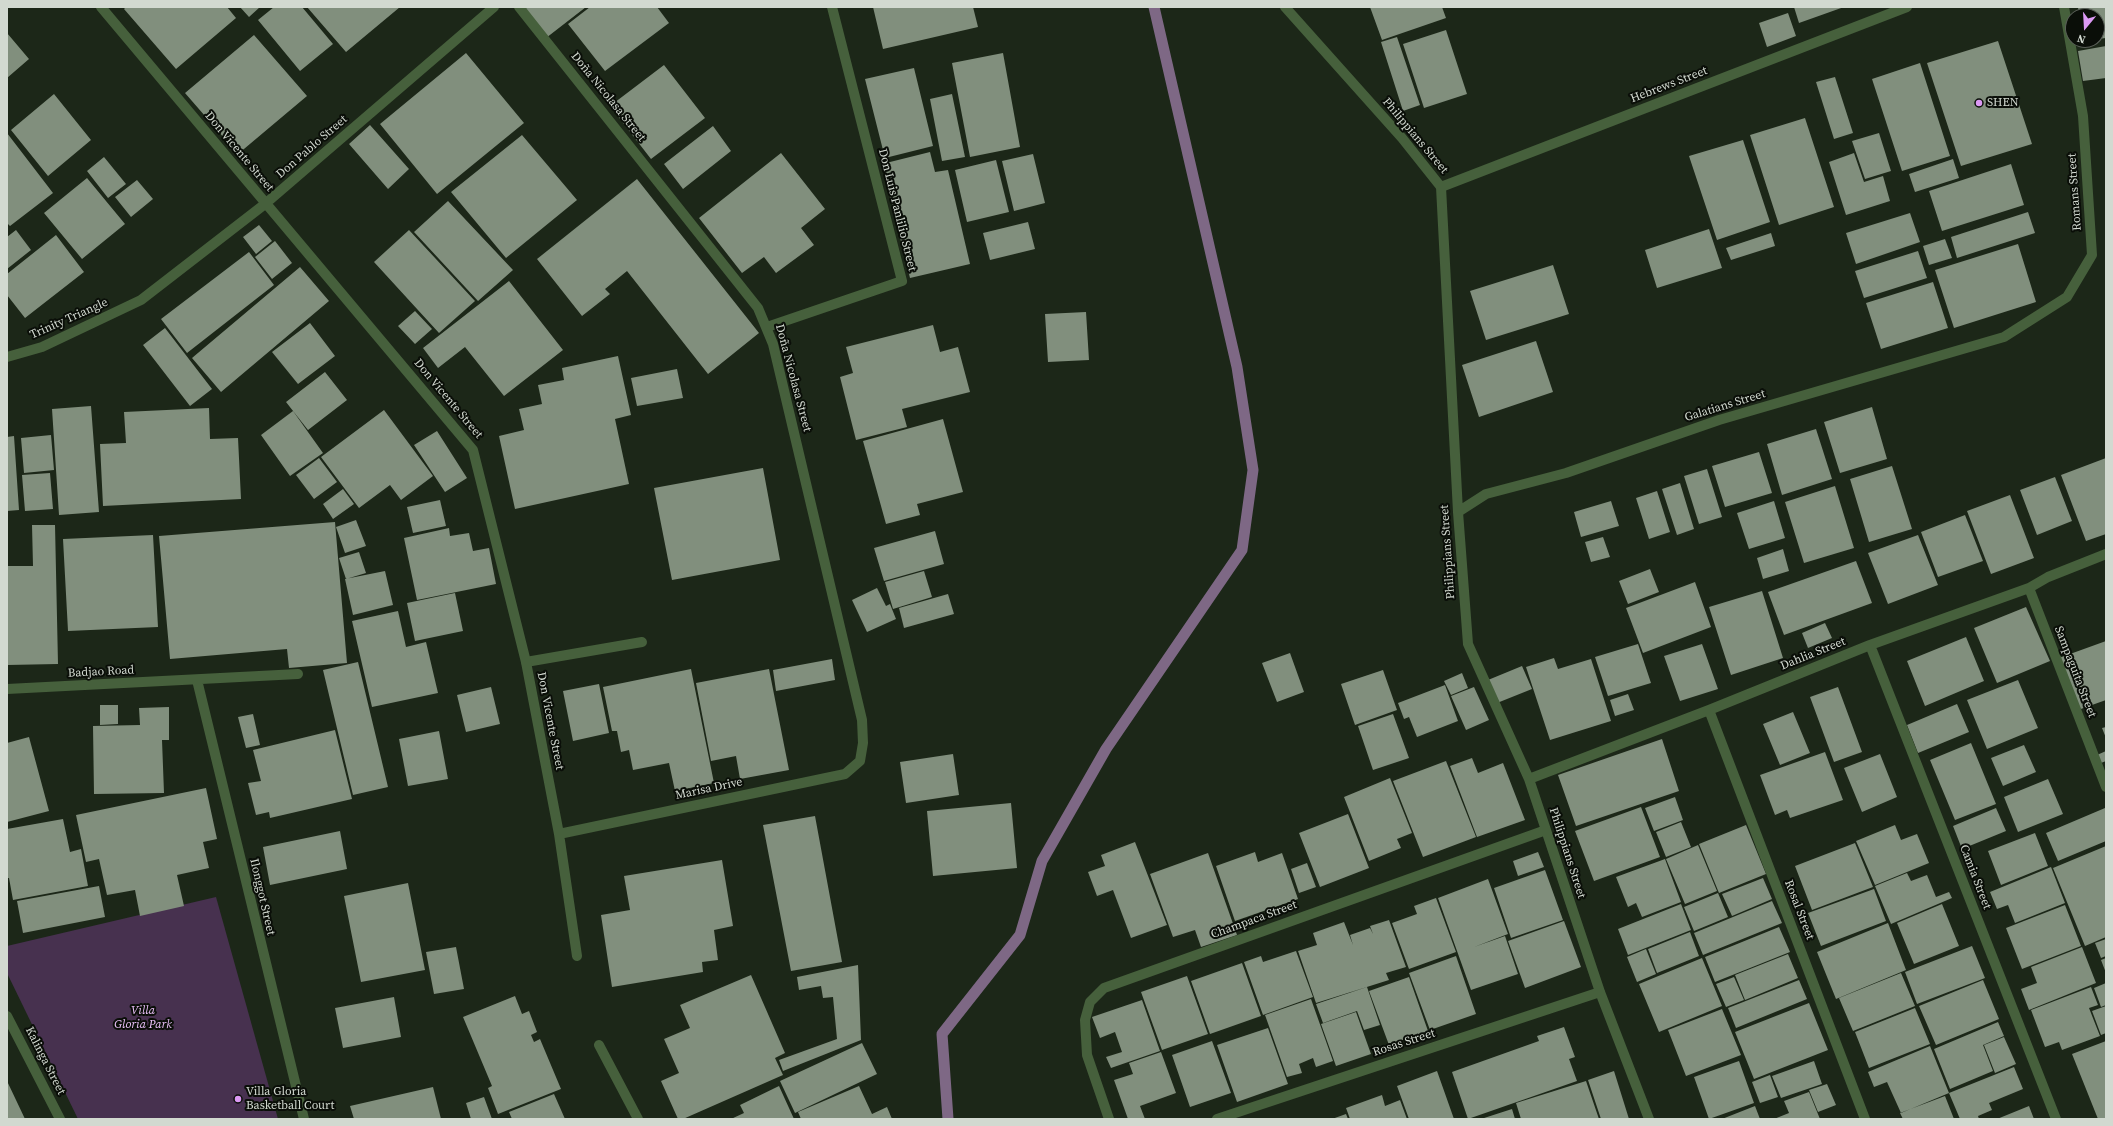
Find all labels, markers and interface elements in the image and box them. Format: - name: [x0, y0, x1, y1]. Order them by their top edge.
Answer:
- north arrow: [2065, 8, 2105, 48]
- text: N: [2075, 31, 2088, 47]
- street label: Doña Nicolasa Street: [568, 49, 648, 145]
- street label: Hebrews Street: [1629, 64, 1709, 106]
- street label: Philippians Street: [1379, 95, 1451, 177]
- place label: SHEN: [1987, 96, 2019, 110]
- marker: SHEN: [1974, 98, 1984, 108]
- street label: Don Vicente Street: [202, 109, 276, 195]
- street label: Don Pablo Street: [274, 112, 350, 182]
- street label: Don Luis Panlilio Street: [875, 147, 919, 273]
- street label: Romans Street: [2065, 153, 2085, 231]
- street label: Trinity Triangle: [28, 295, 110, 343]
- street label: Doña Nicolasa Street: [772, 323, 814, 433]
- street label: Don Vicente Street: [411, 356, 485, 442]
- street label: Galatians Street: [1683, 387, 1767, 425]
- street label: Philippians Street: [1438, 504, 1458, 600]
- street label: Sampaguita Street: [2051, 624, 2099, 720]
- street label: Dahlia Street: [1778, 634, 1848, 674]
- street label: Badjao Road: [67, 663, 135, 681]
- street label: Don Vicente Street: [533, 671, 567, 771]
- street label: Marisa Drive: [674, 775, 744, 803]
- street label: Philippians Street: [1546, 806, 1588, 900]
- street label: Camia Street: [1956, 843, 1994, 911]
- street label: Ilonggot Street: [246, 857, 278, 937]
- street label: Rosal Street: [1781, 878, 1817, 942]
- street label: Champaca Street: [1209, 898, 1299, 942]
- park label: Villa Gloria Park: [114, 1004, 172, 1032]
- street label: Kalinga Street: [22, 1025, 68, 1097]
- street label: Rosas Street: [1371, 1026, 1437, 1060]
- place label: Villa Gloria Basketball Court: [246, 1085, 334, 1113]
- marker: Villa Gloria Basketball Court: [233, 1094, 243, 1104]

